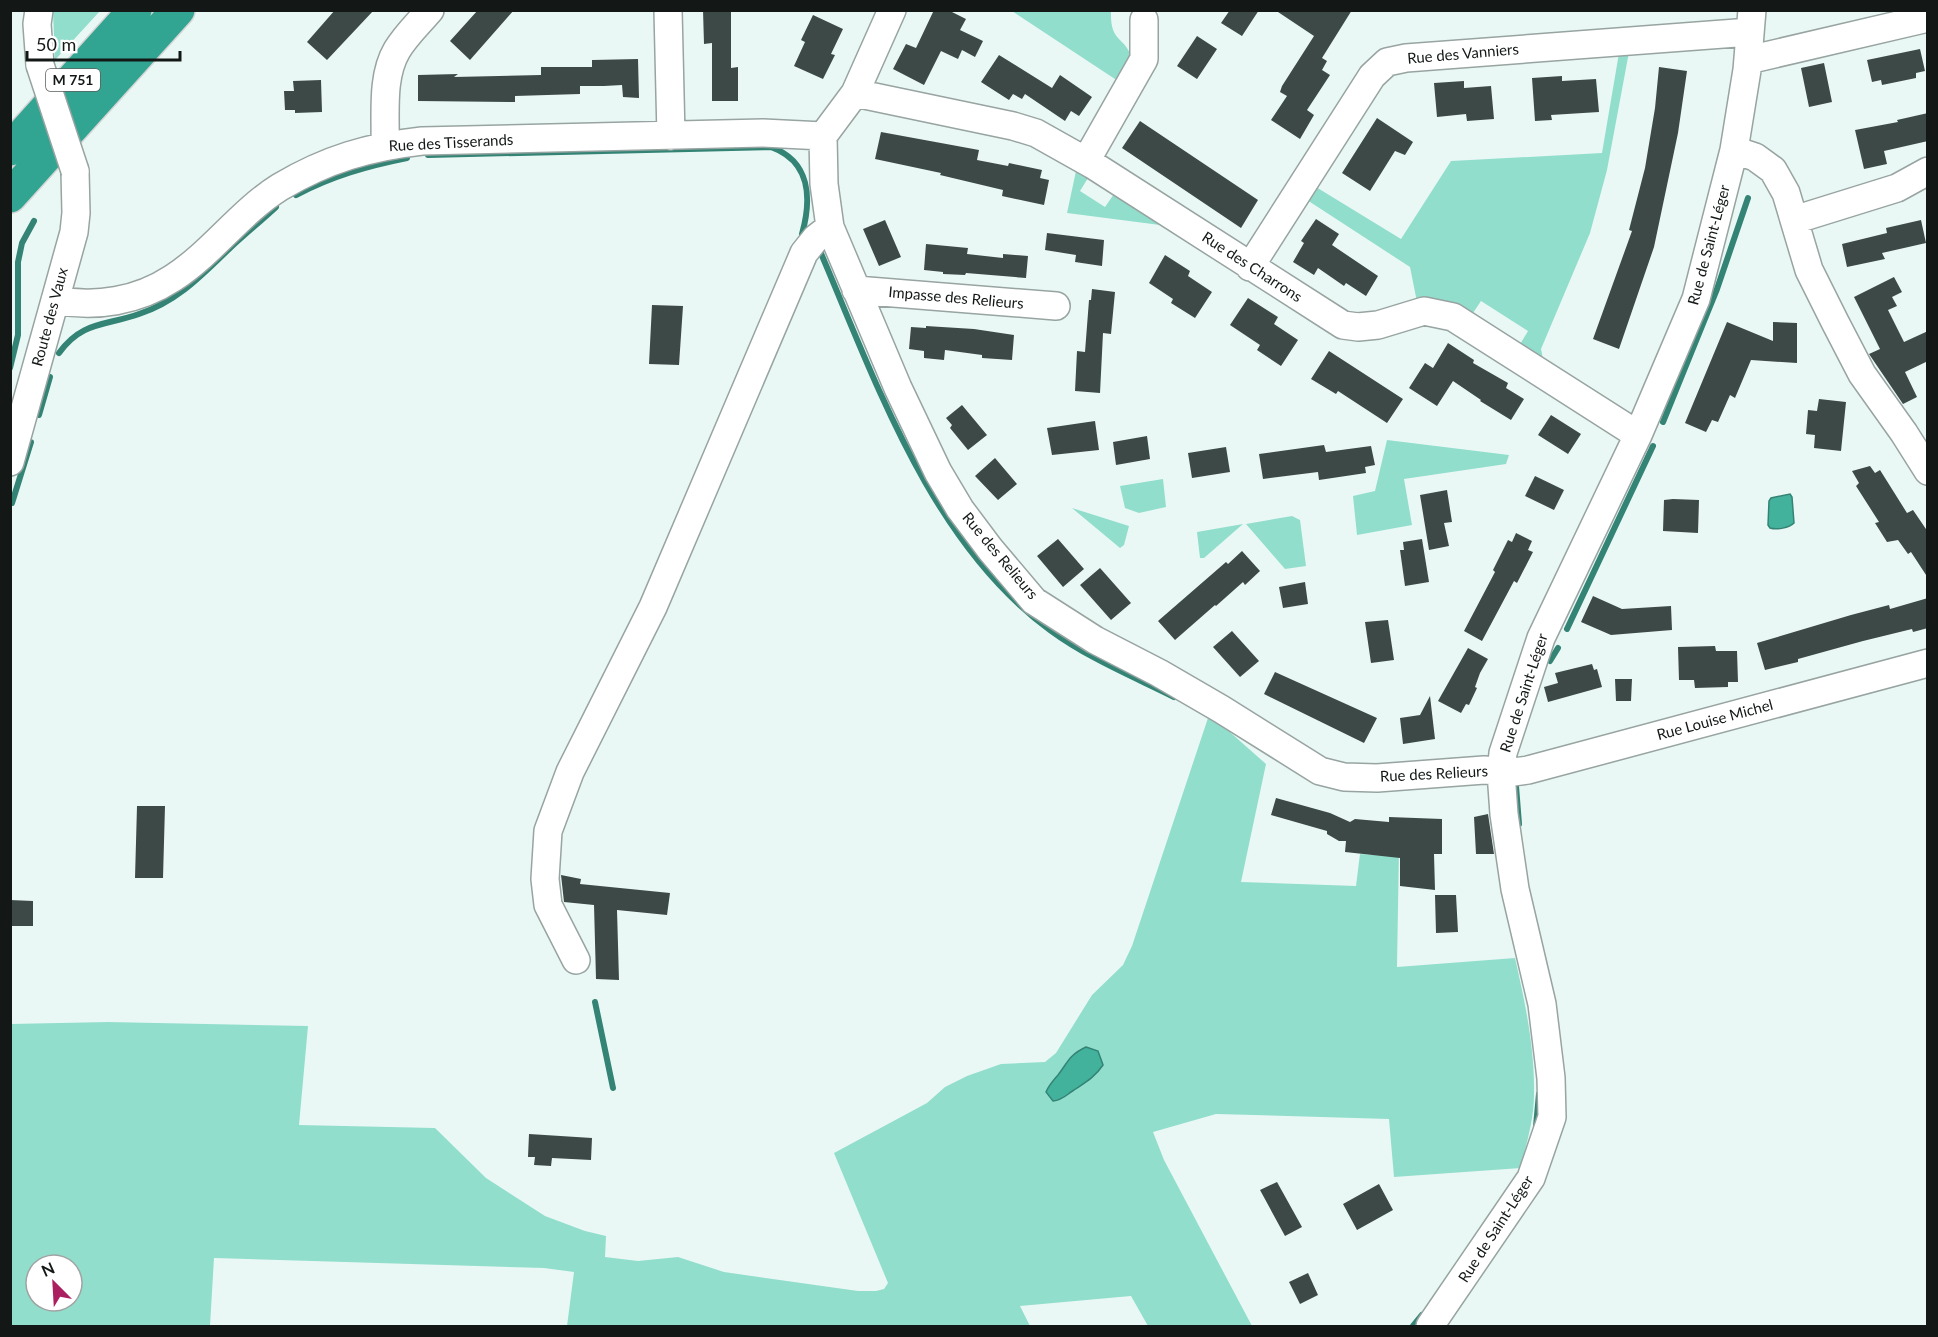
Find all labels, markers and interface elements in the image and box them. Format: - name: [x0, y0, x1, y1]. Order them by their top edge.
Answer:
- scale bar: [27, 24, 180, 62]
- text: 50 m: [36, 33, 76, 55]
- street label: Rue des Vanniers: [1406, 39, 1519, 67]
- road number: M 751: [46, 69, 100, 91]
- street label: Rue des Tisserands: [388, 130, 514, 154]
- street label: Rue de Saint-Léger: [1683, 182, 1733, 307]
- street label: Rue des Charrons: [1199, 227, 1306, 305]
- street label: Route des Vaux: [27, 265, 71, 368]
- street label: Impasse des Relieurs: [888, 282, 1025, 312]
- street label: Rue des Relieurs: [959, 508, 1042, 603]
- street label: Rue de Saint-Léger: [1495, 631, 1551, 754]
- street label: Rue Louise Michel: [1655, 695, 1775, 743]
- street label: Rue des Relieurs: [1380, 761, 1488, 785]
- street label: Rue de Saint-Léger: [1454, 1171, 1537, 1285]
- north arrow: [24, 1253, 84, 1313]
- text: N: [38, 1258, 57, 1280]

